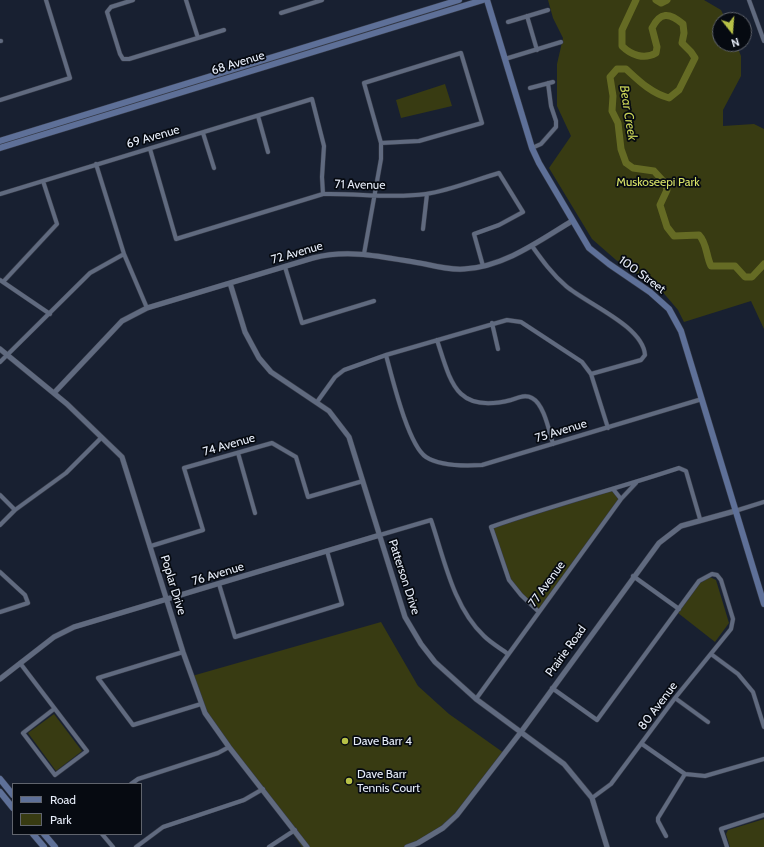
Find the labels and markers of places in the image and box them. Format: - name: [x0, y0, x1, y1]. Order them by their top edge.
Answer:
- place label: Dave Barr 4: [353, 734, 412, 748]
- marker: Dave Barr 4: [340, 736, 350, 746]
- place label: Dave Barr Tennis Court: [357, 767, 420, 795]
- marker: Dave Barr Tennis Court: [344, 776, 354, 786]

